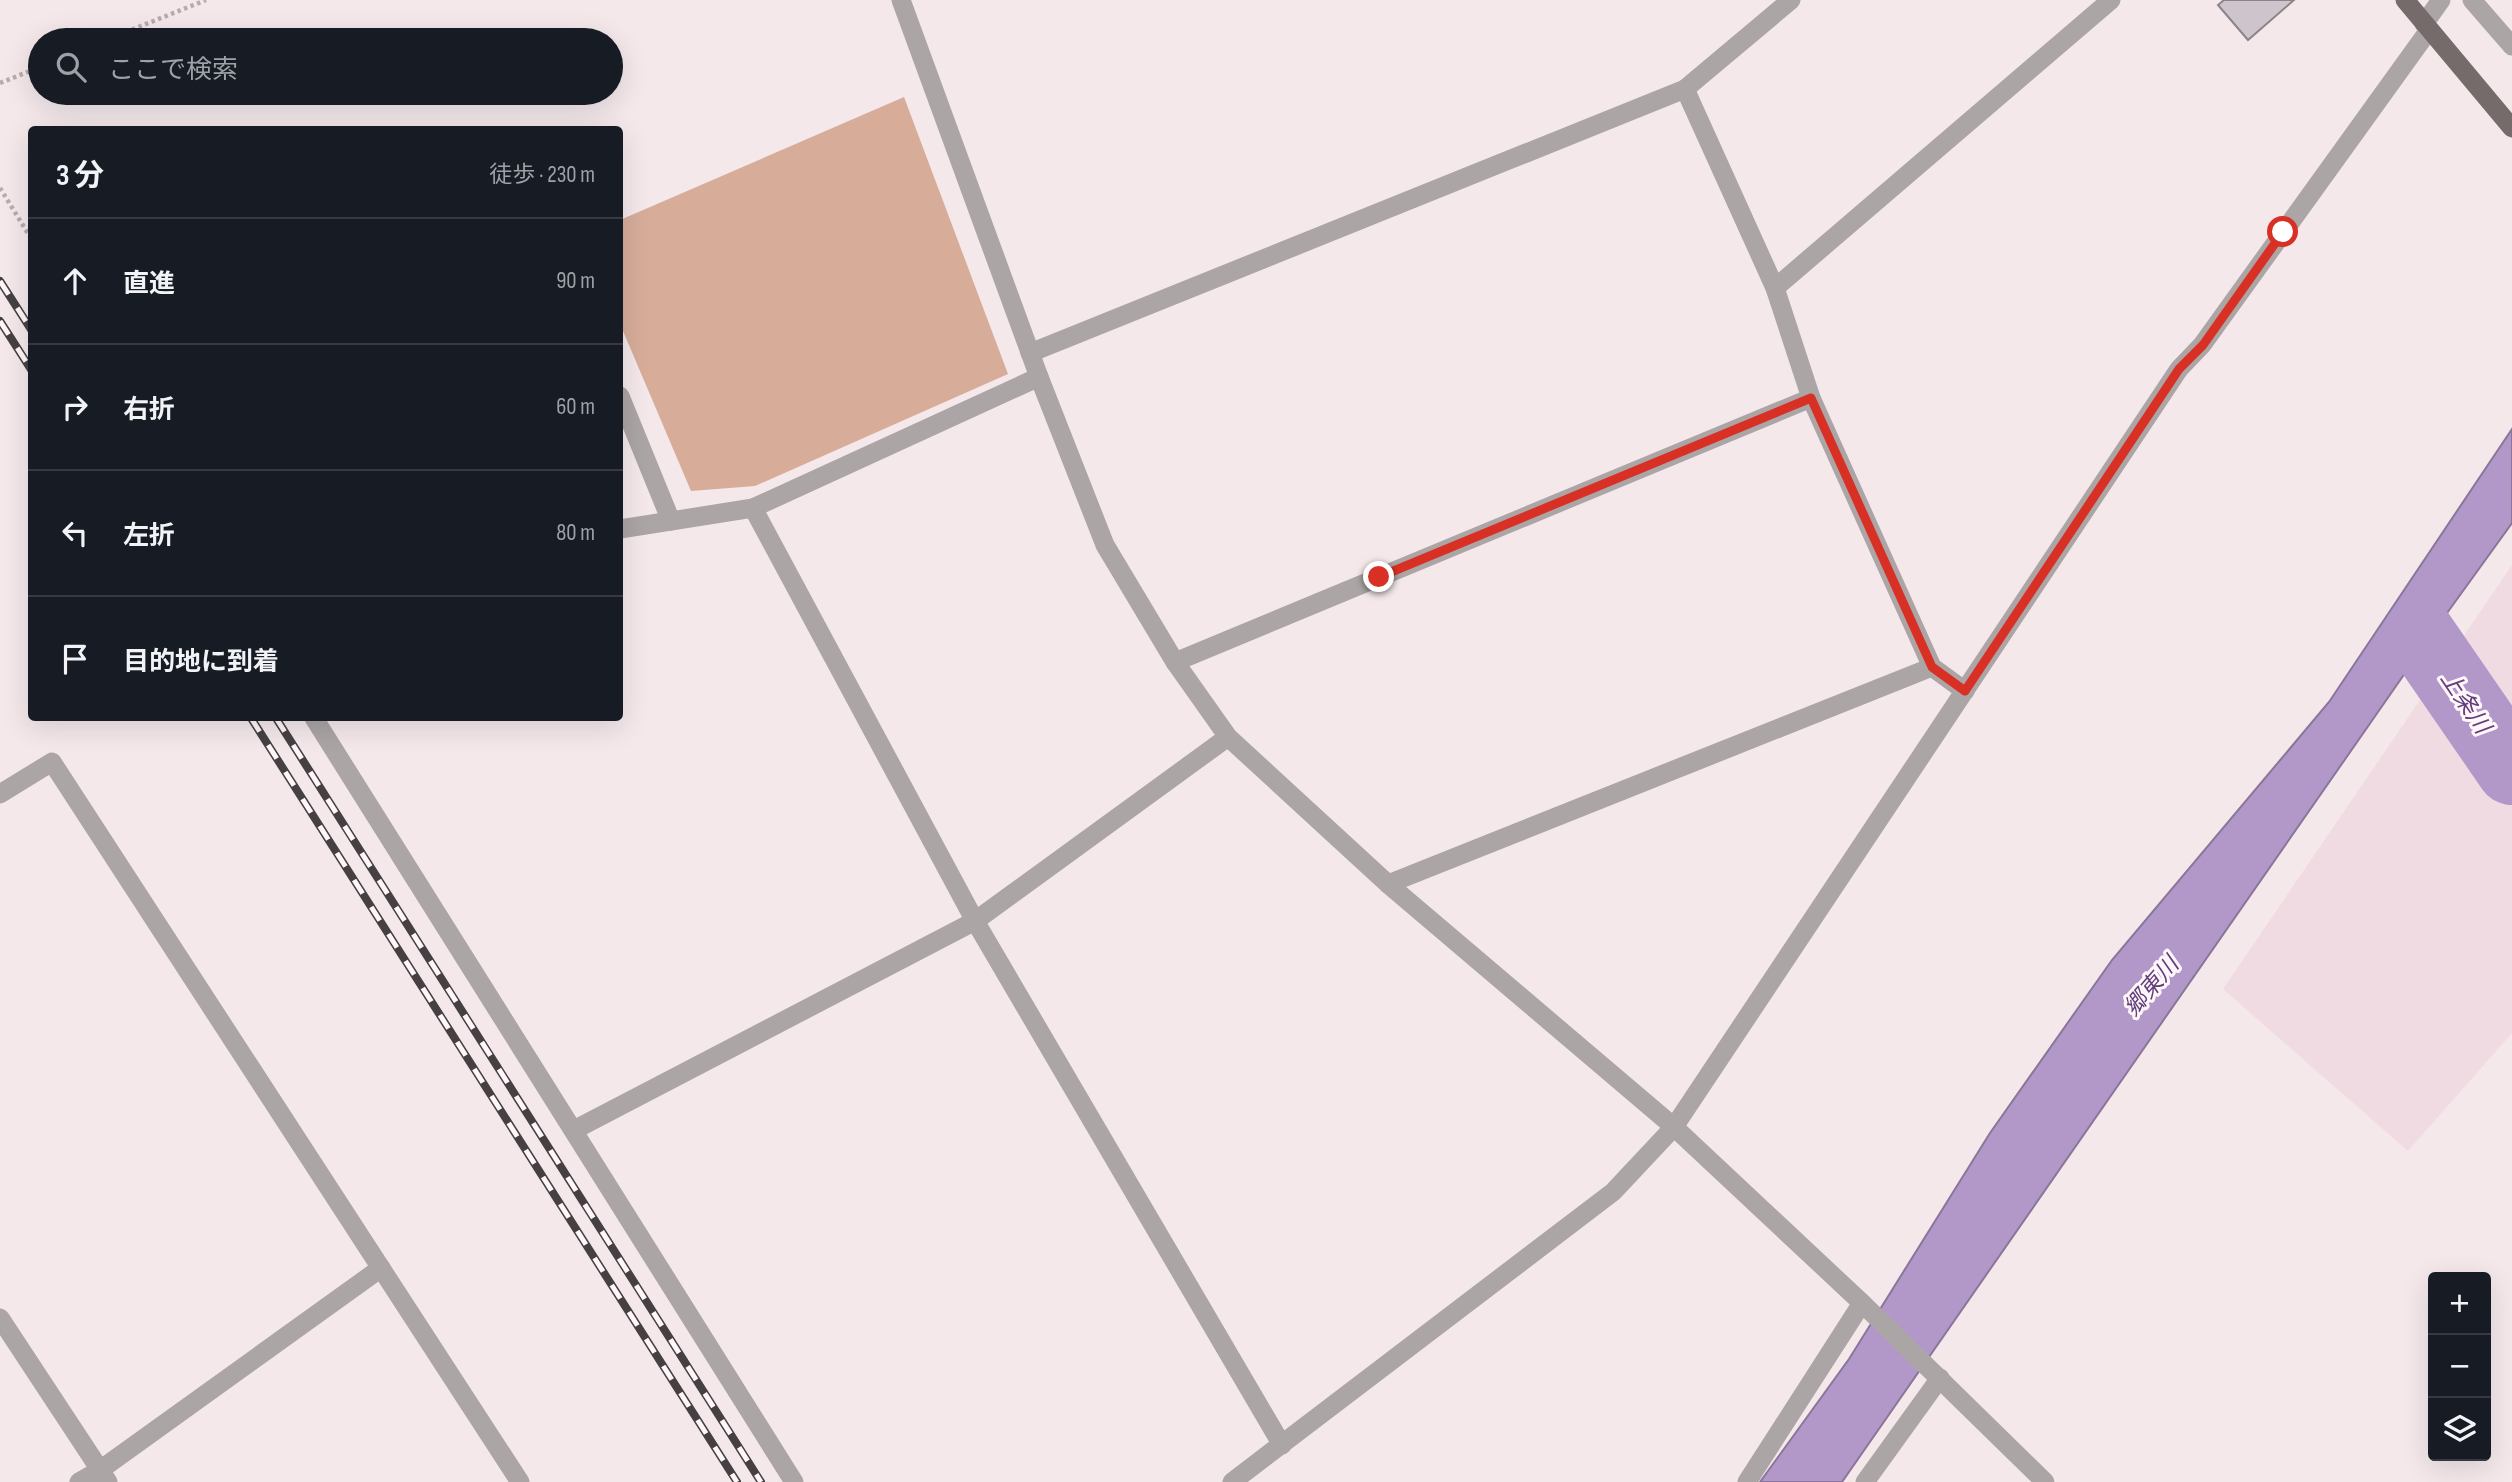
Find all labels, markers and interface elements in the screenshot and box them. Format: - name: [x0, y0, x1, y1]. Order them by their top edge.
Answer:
- search box: [28, 28, 623, 105]
- icon: search: [52, 48, 90, 86]
- text: ここで検索: [108, 55, 238, 86]
- text: 3 分: [56, 158, 104, 194]
- text: 徒歩 · 230 m: [489, 161, 595, 189]
- route start: [2267, 216, 2298, 247]
- icon: ahead: [56, 262, 94, 300]
- text: 90 m: [556, 267, 595, 295]
- text: 直進: [123, 269, 175, 300]
- icon: right: [56, 388, 94, 426]
- text: 60 m: [556, 393, 595, 421]
- text: 右折: [123, 395, 175, 426]
- icon: left: [56, 514, 94, 552]
- text: 80 m: [556, 519, 595, 547]
- text: 左折: [123, 521, 175, 552]
- route end: [1363, 561, 1394, 592]
- icon: arrive: [56, 640, 94, 678]
- text: 目的地に到着: [123, 647, 279, 678]
- water label: 上条川: [2434, 666, 2498, 741]
- water label: 郷東川: [2119, 949, 2187, 1022]
- map controls: [2428, 1272, 2491, 1461]
- button: +: [2428, 1272, 2491, 1335]
- button: −: [2428, 1335, 2491, 1398]
- button: layers: [2428, 1398, 2491, 1461]

